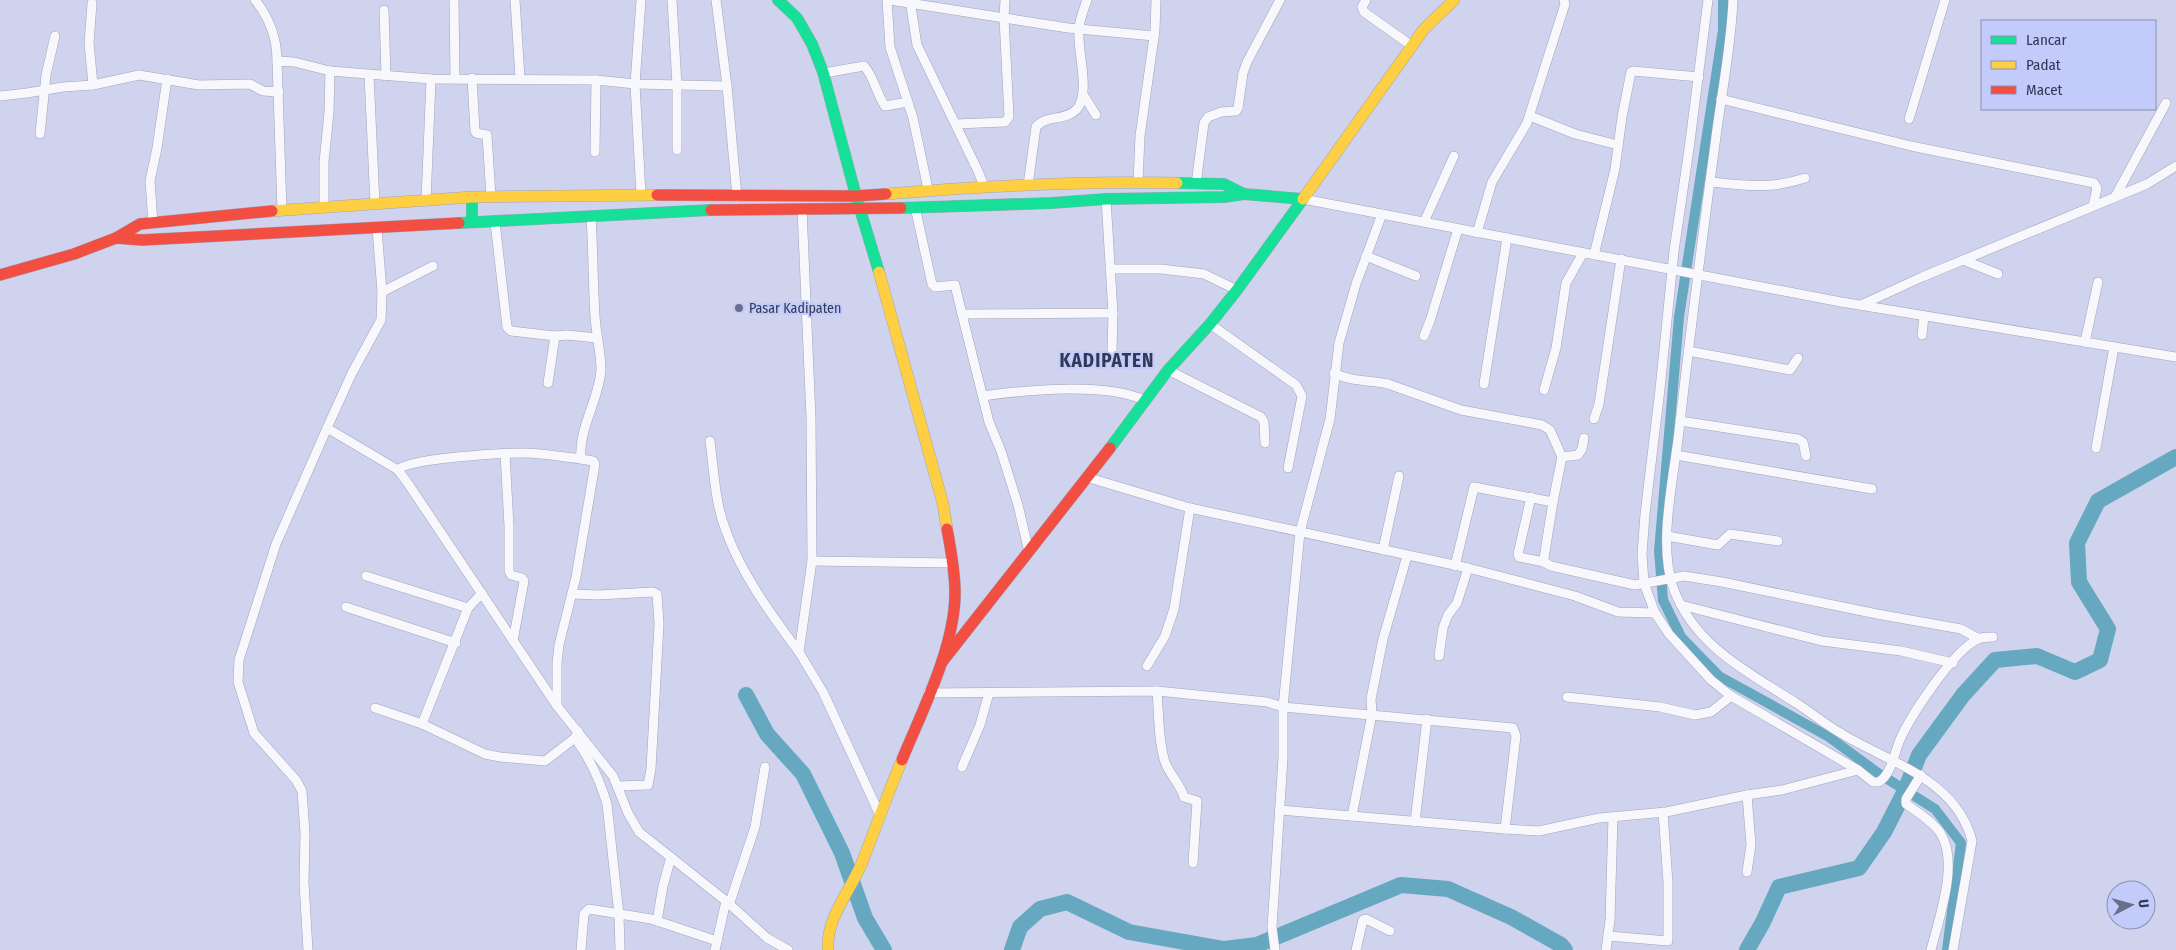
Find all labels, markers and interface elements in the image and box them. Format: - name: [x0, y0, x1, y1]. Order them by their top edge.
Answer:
- legend: [1981, 20, 2156, 110]
- text: Lancar: [2026, 31, 2067, 49]
- text: Padat: [2026, 56, 2061, 74]
- text: Macet: [2026, 81, 2063, 99]
- place label: Pasar Kadipaten: [749, 300, 841, 317]
- marker: Pasar Kadipaten: [733, 302, 745, 314]
- district label: KADIPATEN: [1059, 349, 1155, 372]
- north arrow: [2106, 880, 2156, 930]
- text: U: [2135, 899, 2152, 909]

